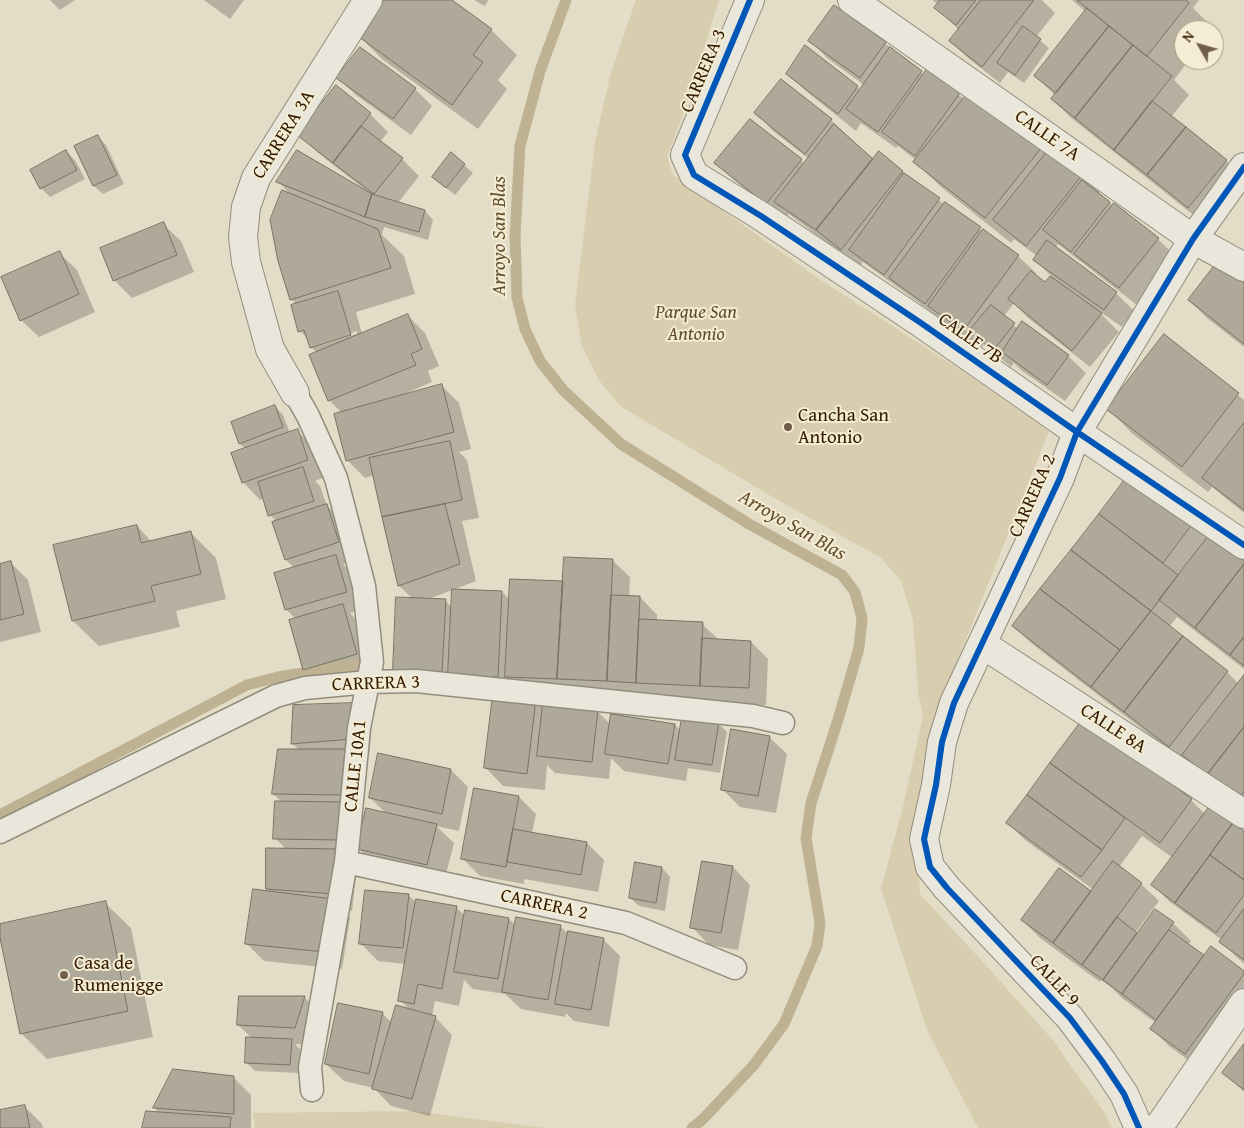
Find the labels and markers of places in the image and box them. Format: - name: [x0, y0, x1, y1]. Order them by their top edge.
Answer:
- place label: Cancha San Antonio: [798, 405, 889, 449]
- marker: Cancha San Antonio: [782, 421, 794, 433]
- place label: Casa de Rumenigge: [74, 953, 163, 997]
- marker: Casa de Rumenigge: [58, 969, 70, 981]

